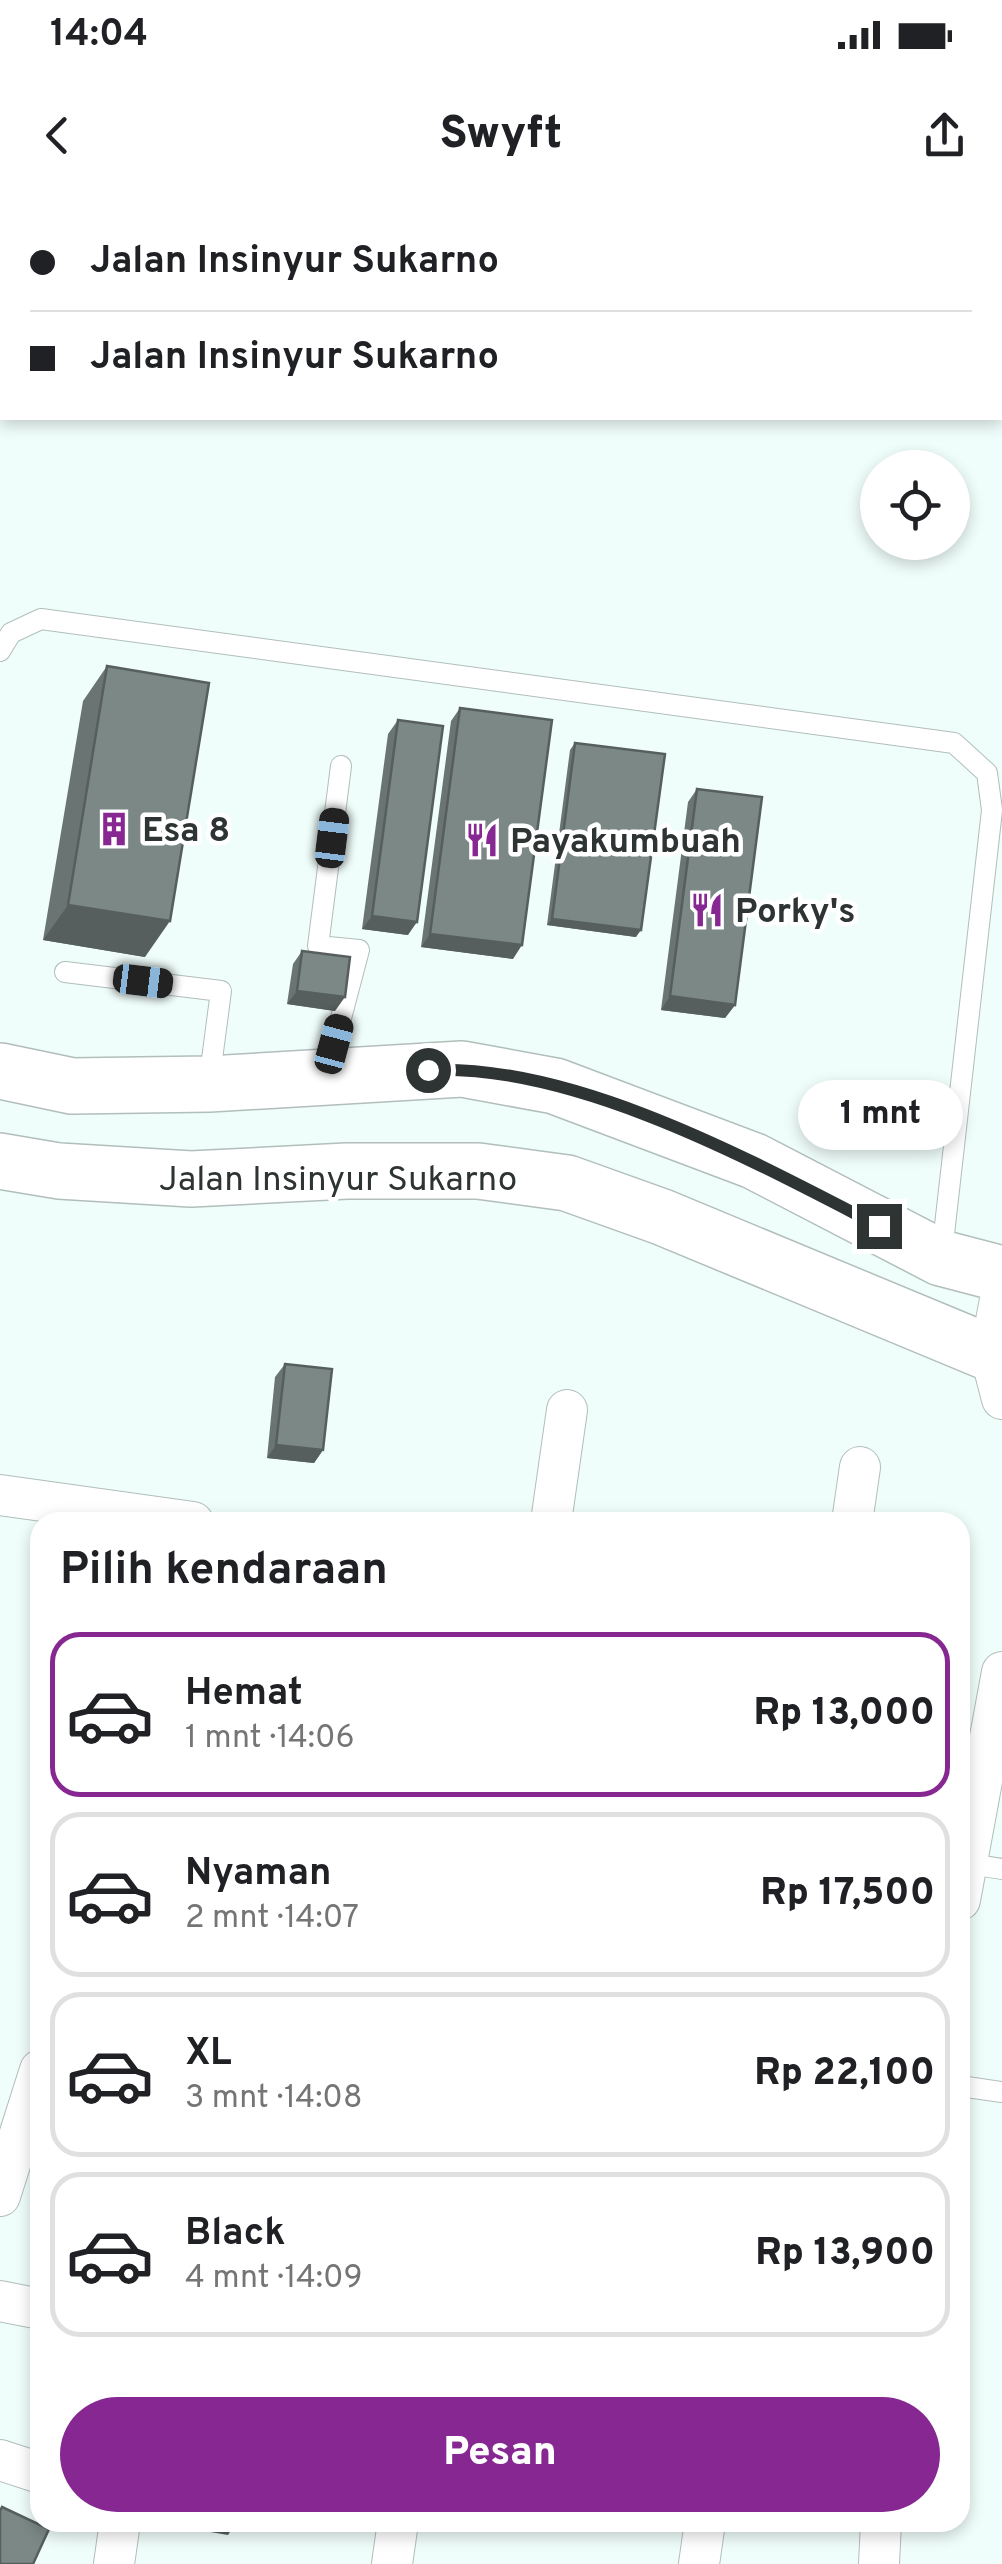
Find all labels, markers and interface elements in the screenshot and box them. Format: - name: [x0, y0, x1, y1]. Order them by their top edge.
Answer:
- text: 14:04: [50, 11, 148, 60]
- text: Swyft: [440, 107, 562, 164]
- icon: back: [30, 108, 85, 163]
- icon: share: [917, 108, 972, 163]
- text: Jalan Insinyur Sukarno: [90, 238, 499, 287]
- text: Jalan Insinyur Sukarno: [90, 334, 499, 383]
- map controls: [860, 450, 970, 560]
- button: locate: [860, 450, 970, 560]
- car: [313, 806, 351, 870]
- building icon: Esa 8: [95, 810, 133, 848]
- place label: Esa 8: [142, 810, 230, 854]
- restaurant icon: Payakumbuah: [463, 821, 501, 859]
- place label: Payakumbuah: [510, 821, 741, 865]
- restaurant icon: Porky's: [688, 891, 726, 929]
- place label: Porky's: [735, 891, 856, 935]
- car: [111, 962, 175, 1000]
- car: [312, 1011, 356, 1077]
- route start: [406, 1048, 451, 1093]
- callout: 1 mnt: [796, 1081, 962, 1151]
- text: 1 mnt: [840, 1095, 921, 1135]
- street label: Jalan Insinyur Sukarno: [159, 1159, 517, 1203]
- route end: [857, 1204, 902, 1249]
- text: Pilih kendaraan: [60, 1543, 388, 1600]
- icon: car: [65, 1670, 155, 1760]
- text: Hemat: [185, 1670, 303, 1719]
- text: Rp 13,000: [754, 1690, 935, 1739]
- text: 1 mnt · 14:06: [185, 1719, 355, 1759]
- icon: car: [65, 1850, 155, 1940]
- text: Nyaman: [185, 1850, 332, 1899]
- text: Rp 17,500: [760, 1870, 935, 1919]
- text: 2 mnt · 14:07: [185, 1899, 359, 1939]
- icon: car: [65, 2030, 155, 2120]
- text: XL: [185, 2030, 232, 2079]
- text: Rp 22,100: [754, 2050, 935, 2099]
- text: 3 mnt · 14:08: [185, 2079, 362, 2119]
- icon: car: [65, 2210, 155, 2300]
- text: Black: [185, 2210, 285, 2259]
- text: Rp 13,900: [755, 2230, 935, 2279]
- text: 4 mnt · 14:09: [185, 2259, 363, 2299]
- button: Pesan: [60, 2397, 940, 2512]

